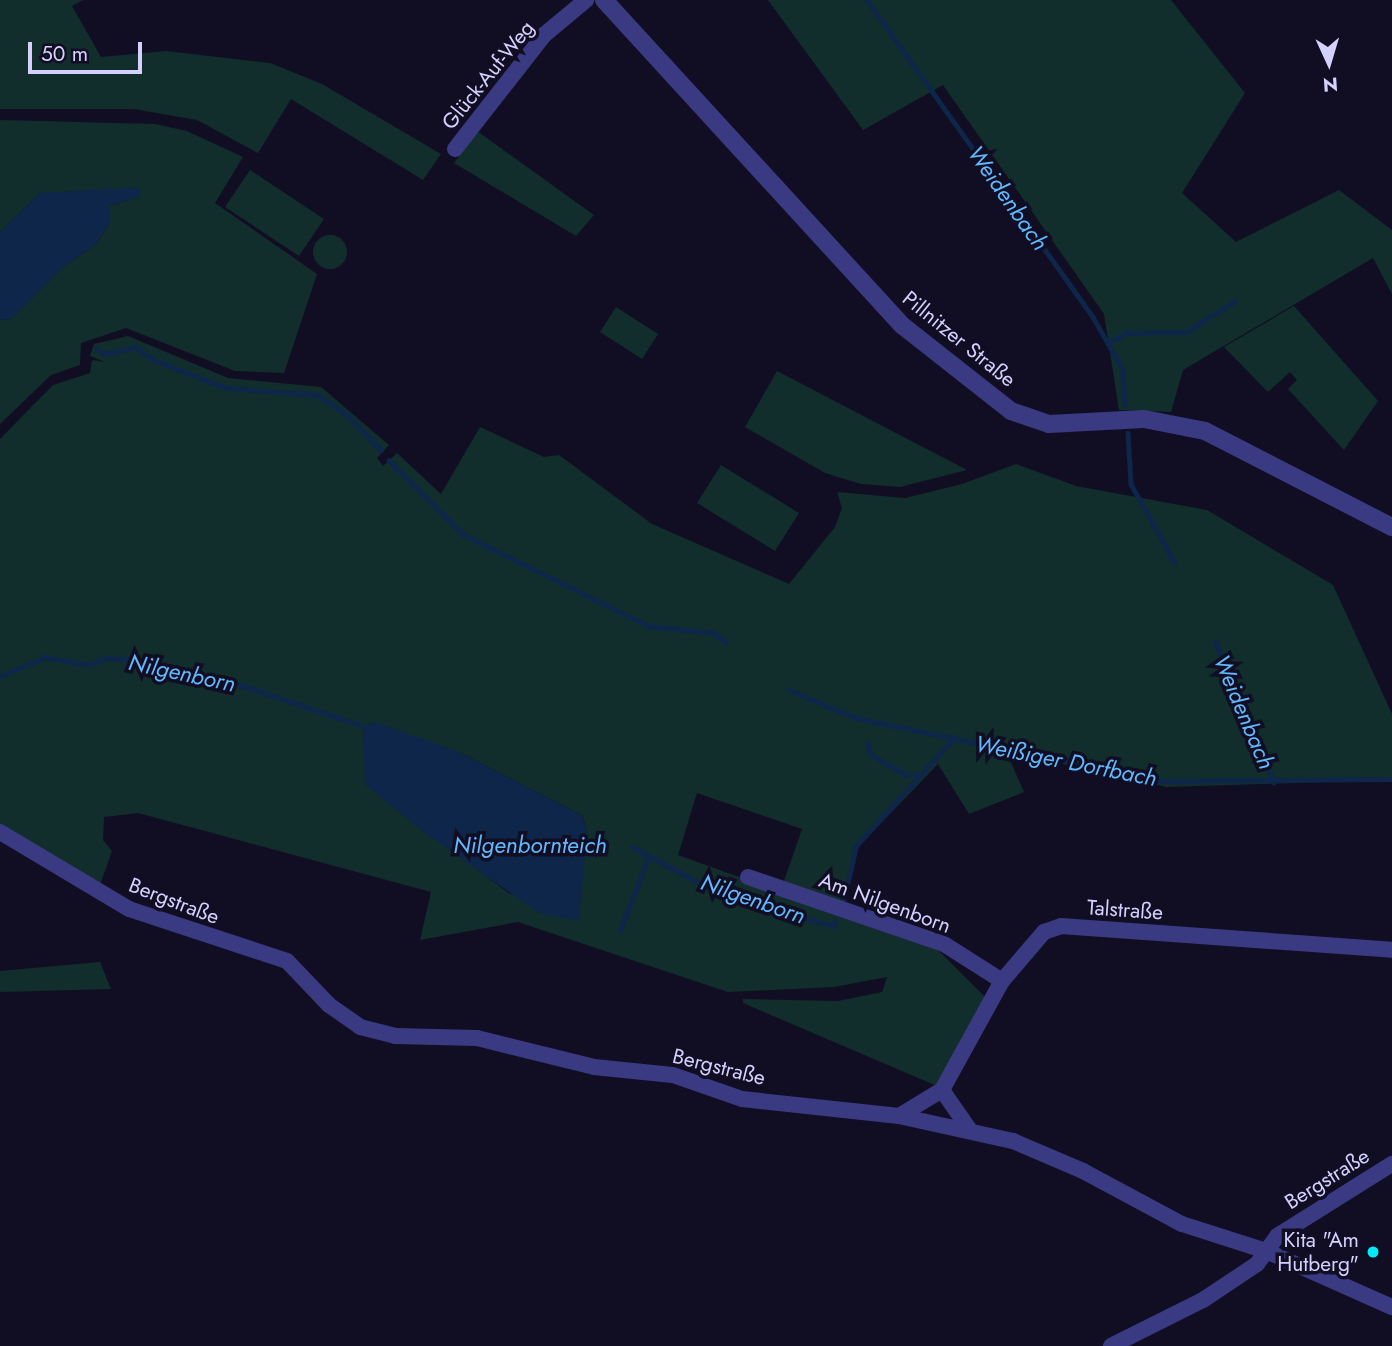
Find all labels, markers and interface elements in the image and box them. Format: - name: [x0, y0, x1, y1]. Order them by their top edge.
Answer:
- street label: Glück-Auf-Weg: [436, 16, 540, 134]
- scale bar: [32, 28, 145, 72]
- north arrow: [1294, 28, 1364, 98]
- text: 50 m: [41, 39, 88, 69]
- text: N: [1322, 70, 1339, 98]
- water label: Weidenbach: [962, 140, 1054, 256]
- street label: Pillnitzer Straße: [897, 286, 1021, 392]
- water label: Nilgenborn: [126, 648, 238, 698]
- water label: Weidenbach: [1208, 651, 1280, 773]
- water label: Weißiger Dorfbach: [973, 730, 1159, 792]
- water label: Nilgenbornteich: [453, 831, 607, 859]
- street label: Am Nilgenborn: [816, 867, 954, 939]
- water label: Nilgenborn: [697, 868, 809, 930]
- street label: Bergstraße: [125, 872, 223, 930]
- street label: Talstraße: [1086, 895, 1164, 925]
- street label: Bergstraße: [670, 1043, 768, 1091]
- street label: Bergstraße: [1280, 1143, 1374, 1215]
- place label: Kita "Am Hutberg": [1277, 1227, 1359, 1277]
- marker: Kita "Am Hutberg": [1365, 1244, 1381, 1260]

